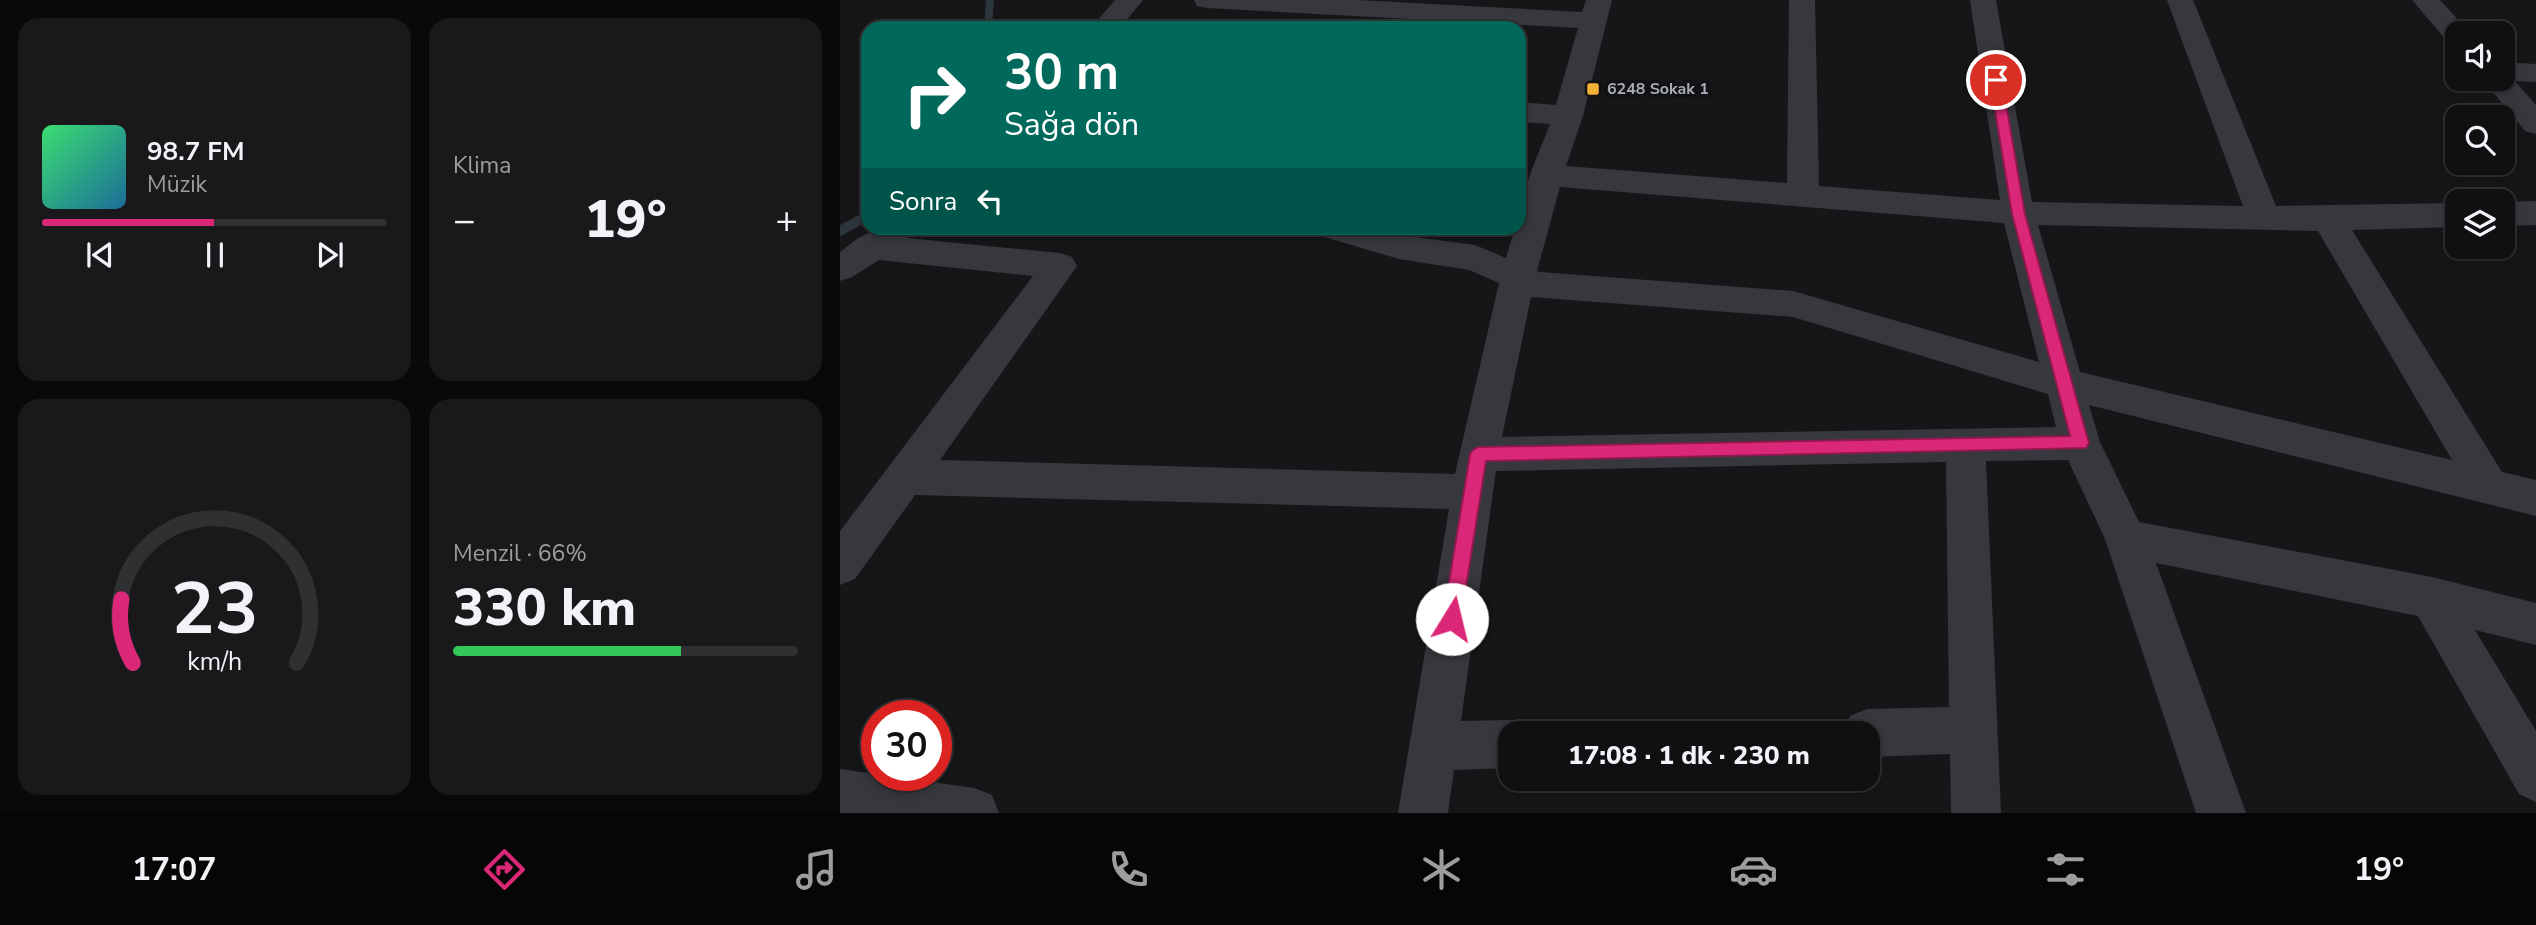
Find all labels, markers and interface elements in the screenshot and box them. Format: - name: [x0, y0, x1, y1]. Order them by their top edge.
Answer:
- map controls: [2445, 21, 2515, 259]
- button: sound: [2445, 21, 2515, 91]
- text: 30 m: [1004, 39, 1119, 106]
- icon: right: [889, 49, 980, 140]
- pin: [1966, 50, 2026, 110]
- icon: arrive: [1977, 61, 2015, 99]
- place label: 6248 Sokak 1: [1607, 78, 1709, 100]
- marker: 6248 Sokak 1: [1585, 81, 1601, 97]
- text: Sağa dön: [1004, 103, 1139, 146]
- button: search: [2445, 105, 2515, 175]
- text: 98.7 FM: [147, 134, 244, 169]
- text: Klima: [453, 150, 511, 181]
- text: Müzik: [147, 169, 207, 200]
- icon: left: [971, 182, 1009, 220]
- text: 19°: [584, 184, 667, 255]
- text: Sonra: [889, 184, 957, 219]
- button: layers: [2445, 189, 2515, 259]
- text: −: [453, 195, 476, 246]
- text: +: [775, 195, 798, 246]
- icon: previous: [81, 236, 119, 274]
- icon: pause: [196, 236, 234, 274]
- icon: next: [311, 236, 349, 274]
- text: Menzil · 66%: [453, 538, 587, 569]
- text: 23: [171, 559, 258, 659]
- text: 330 km: [453, 572, 636, 643]
- position arrow: [1415, 582, 1489, 656]
- text: km/h: [187, 645, 242, 679]
- speed limit sign: 30: [861, 700, 952, 791]
- text: 17:08 · 1 dk · 230 m: [1568, 738, 1810, 773]
- icon: directions: [480, 845, 529, 894]
- icon: music: [792, 845, 841, 894]
- icon: phone: [1104, 845, 1153, 894]
- icon: climate: [1417, 845, 1466, 894]
- icon: car: [1729, 845, 1778, 894]
- icon: filters: [2041, 845, 2090, 894]
- text: 17:07: [132, 848, 216, 891]
- text: 19°: [2354, 848, 2404, 891]

